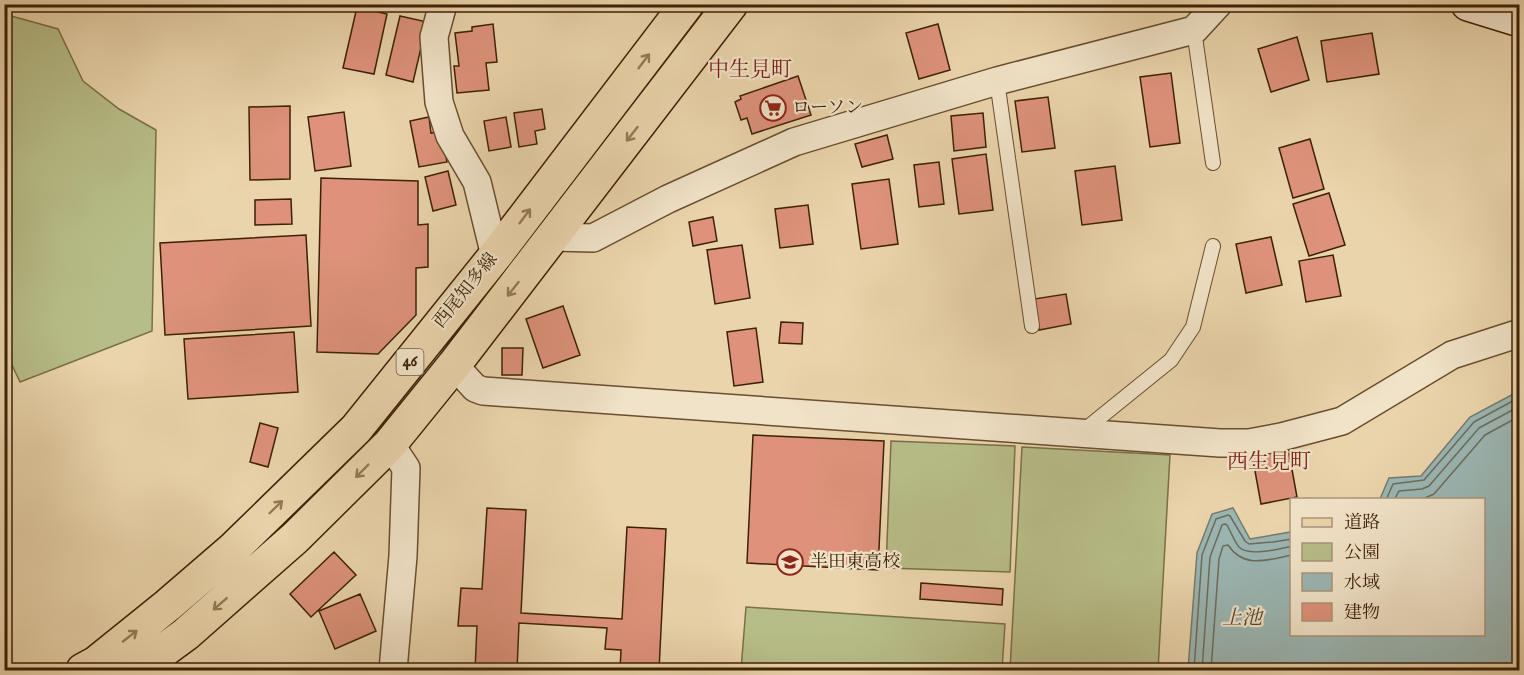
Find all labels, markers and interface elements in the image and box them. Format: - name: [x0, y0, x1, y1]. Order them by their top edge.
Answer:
- one-way arrow: [637, 53, 650, 69]
- district label: 中生見町: [708, 57, 792, 84]
- supermarket icon: ローソン: [758, 93, 788, 123]
- place label: ローソン: [792, 97, 863, 120]
- one-way arrow: [625, 126, 638, 142]
- one-way arrow: [519, 208, 532, 224]
- street label: 西尾知多線: [429, 249, 503, 333]
- one-way arrow: [506, 280, 519, 296]
- road number: 46: [396, 349, 424, 375]
- district label: 西生見町: [1227, 449, 1311, 476]
- one-way arrow: [355, 464, 370, 479]
- legend: [1290, 498, 1485, 636]
- one-way arrow: [269, 500, 284, 515]
- text: 道路: [1344, 512, 1380, 535]
- text: 公園: [1344, 542, 1380, 565]
- school or university icon: 半田東高校: [775, 547, 805, 577]
- place label: 半田東高校: [810, 551, 900, 574]
- text: 水域: [1344, 572, 1380, 595]
- one-way arrow: [212, 598, 228, 611]
- text: 建物: [1344, 602, 1380, 625]
- water label: 上池: [1222, 606, 1264, 631]
- one-way arrow: [122, 629, 138, 642]

